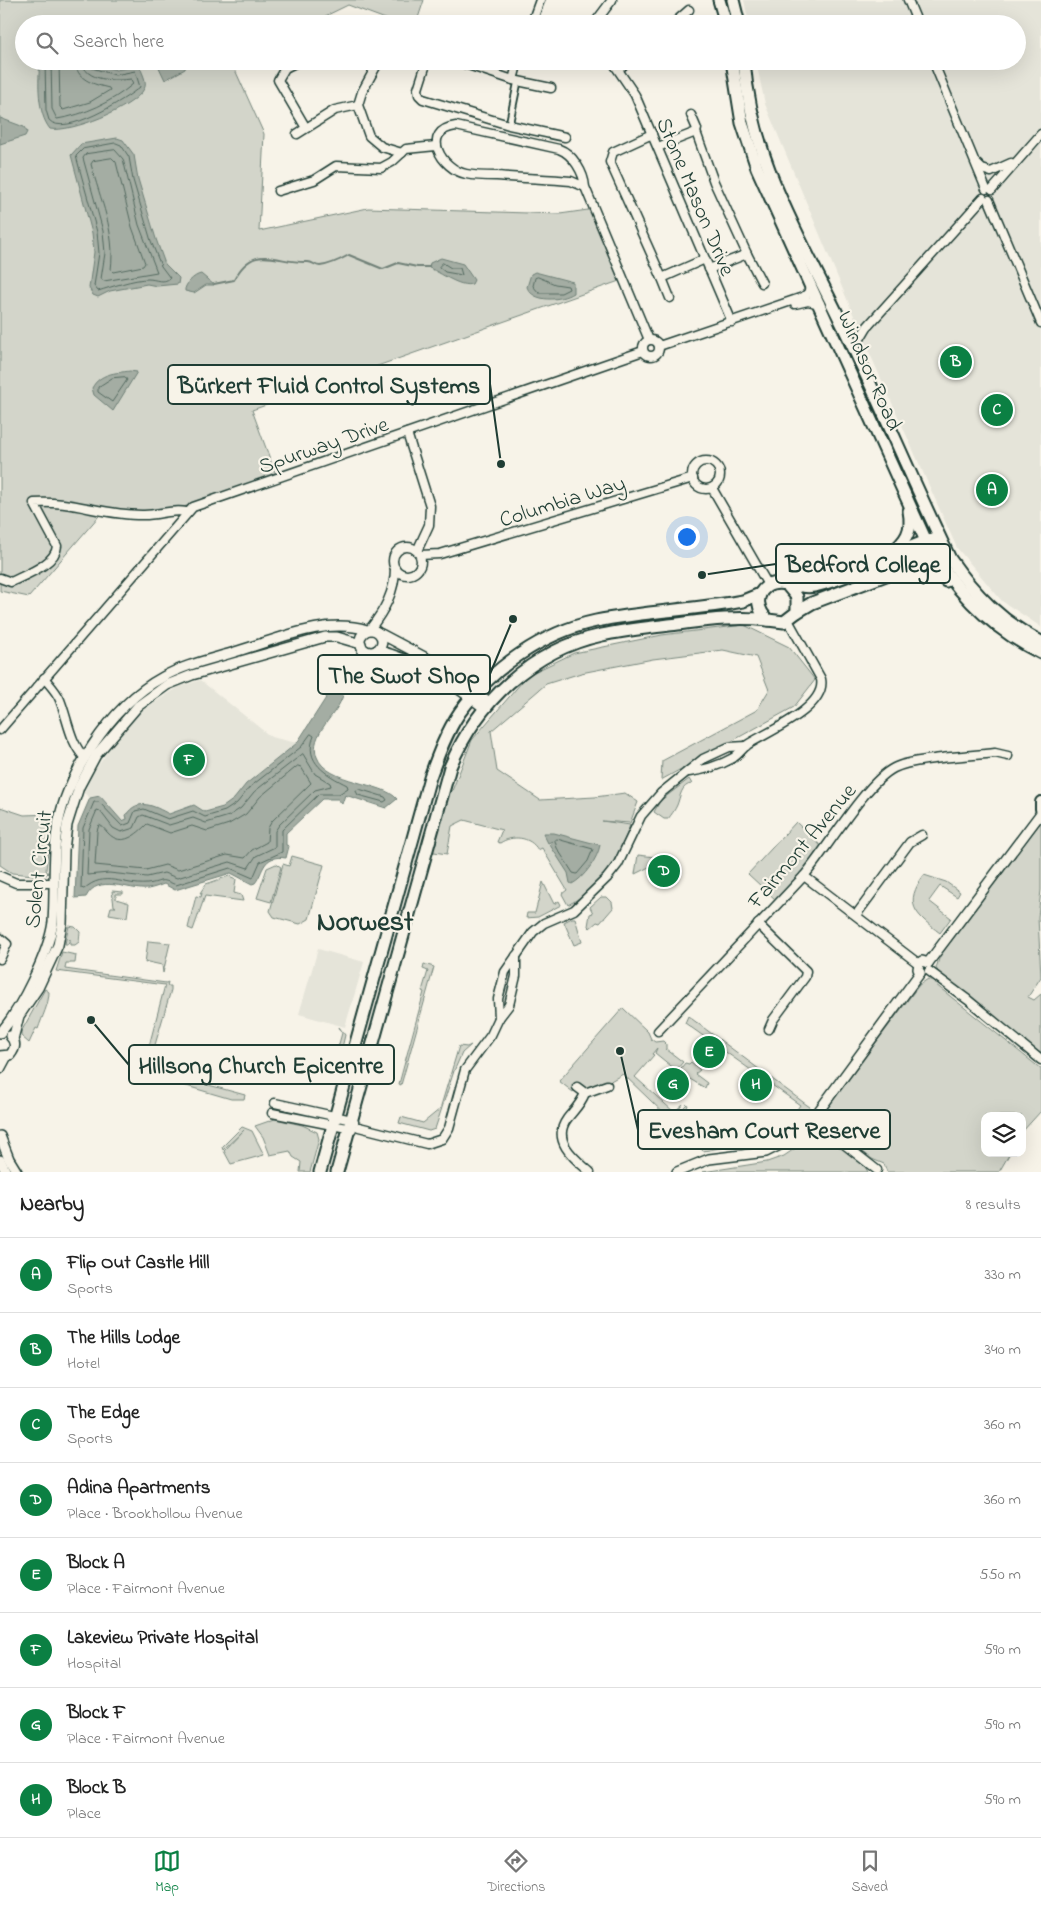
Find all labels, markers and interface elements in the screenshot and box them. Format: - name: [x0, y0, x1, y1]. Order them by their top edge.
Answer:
- search box: [15, 15, 1026, 70]
- icon: search: [33, 29, 61, 57]
- text: Search here: [73, 29, 164, 56]
- street label: Stone Mason Drive: [646, 113, 742, 281]
- street label: Windsor Road: [828, 306, 909, 436]
- pin: B: [940, 343, 972, 381]
- callout: Bürkert Fluid Control Systems: [168, 365, 490, 404]
- text: Bürkert Fluid Control Systems: [177, 370, 480, 406]
- pin: C: [981, 391, 1013, 429]
- street label: Spurway Drive: [255, 410, 394, 485]
- street label: Columbia Way: [496, 469, 630, 538]
- pin: A: [976, 471, 1008, 509]
- your location: [674, 524, 700, 550]
- callout: Bedford College: [776, 544, 950, 583]
- text: Bedford College: [785, 549, 942, 585]
- callout: The Swot Shop: [318, 655, 490, 694]
- text: The Swot Shop: [328, 660, 480, 695]
- pin: F: [173, 741, 205, 779]
- street label: Fairmont Avenue: [741, 777, 865, 917]
- street label: Solent Circuit: [18, 808, 62, 930]
- pin: D: [648, 852, 680, 890]
- district label: Norwest: [317, 903, 414, 944]
- pin: E: [693, 1033, 725, 1071]
- callout: Hillsong Church Epicentre: [129, 1045, 394, 1084]
- text: Hillsong Church Epicentre: [139, 1050, 385, 1086]
- pin: G: [657, 1065, 689, 1103]
- pin: H: [740, 1066, 772, 1104]
- callout: Evesham Court Reserve: [638, 1110, 890, 1149]
- map controls: [981, 1112, 1026, 1157]
- button: layers: [981, 1112, 1026, 1157]
- text: Evesham Court Reserve: [648, 1115, 881, 1150]
- text: Nearby: [20, 1190, 84, 1220]
- text: 8 results: [965, 1193, 1021, 1217]
- text: Flip Out Castle Hill: [67, 1250, 209, 1277]
- text: A: [31, 1263, 41, 1287]
- text: 330 m: [984, 1263, 1021, 1287]
- text: Sports: [67, 1277, 113, 1301]
- text: The Hills Lodge: [67, 1325, 180, 1352]
- text: B: [31, 1338, 41, 1362]
- text: 340 m: [984, 1338, 1021, 1362]
- text: Hotel: [67, 1352, 100, 1376]
- text: The Edge: [67, 1400, 139, 1427]
- text: C: [32, 1413, 40, 1437]
- text: 360 m: [984, 1413, 1021, 1437]
- text: Sports: [67, 1427, 113, 1451]
- text: Adina Apartments: [67, 1475, 210, 1502]
- text: D: [30, 1488, 42, 1512]
- text: 360 m: [984, 1488, 1021, 1512]
- text: Place · Brookhollow Avenue: [67, 1502, 243, 1526]
- text: Block A: [67, 1550, 125, 1577]
- text: E: [31, 1563, 41, 1587]
- text: 550 m: [979, 1563, 1021, 1587]
- text: Place · Fairmont Avenue: [67, 1577, 225, 1601]
- text: Lakeview Private Hospital: [67, 1625, 258, 1652]
- text: F: [31, 1638, 41, 1662]
- text: 590 m: [984, 1638, 1021, 1662]
- text: Hospital: [67, 1652, 121, 1676]
- text: Block F: [67, 1700, 126, 1727]
- text: G: [31, 1713, 41, 1737]
- text: 590 m: [984, 1713, 1021, 1737]
- text: Place · Fairmont Avenue: [67, 1727, 225, 1751]
- text: Block B: [67, 1775, 126, 1802]
- text: H: [31, 1788, 41, 1812]
- text: 590 m: [984, 1788, 1021, 1812]
- text: Place: [67, 1802, 101, 1826]
- tab: Map: [153, 1847, 181, 1898]
- tab: Directions: [487, 1847, 545, 1898]
- tab: Saved: [851, 1847, 888, 1898]

